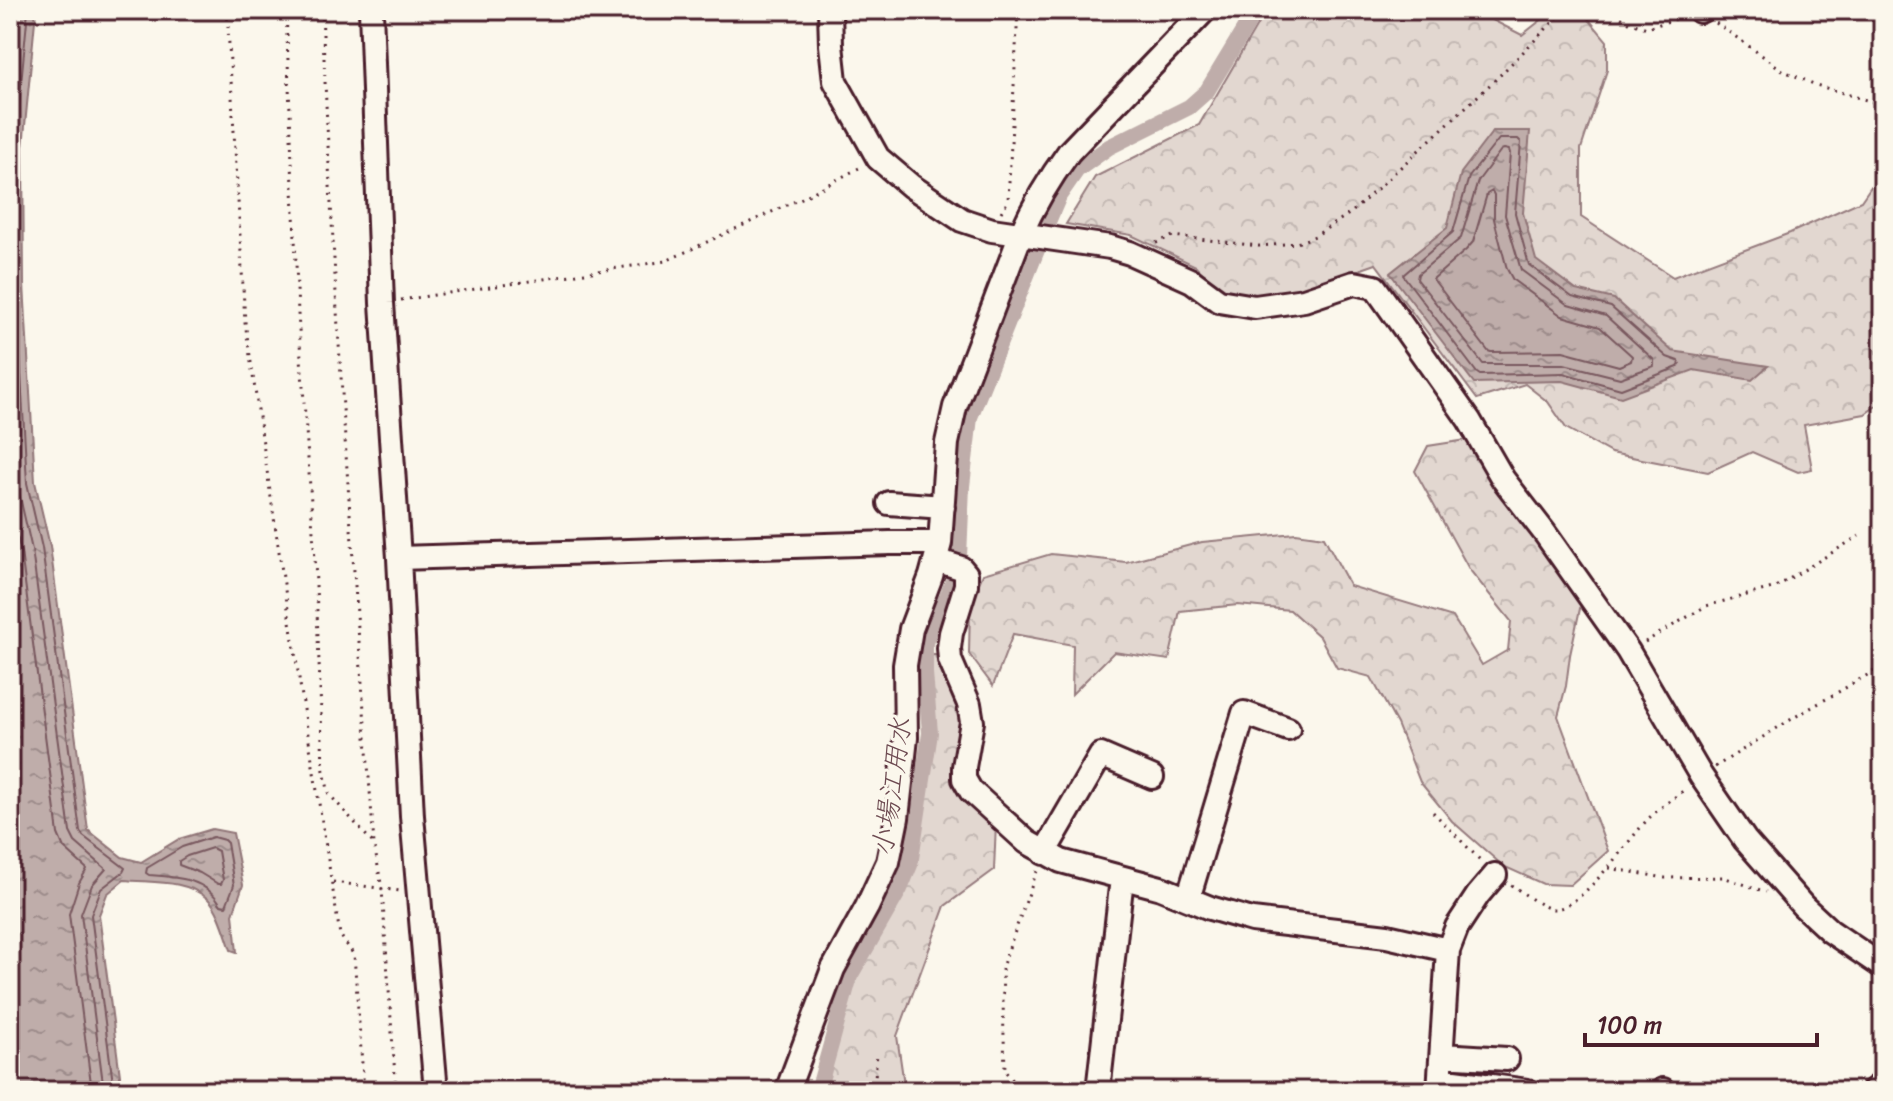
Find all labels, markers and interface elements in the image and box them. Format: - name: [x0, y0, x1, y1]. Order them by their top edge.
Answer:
- water label: 小場江用水: [857, 714, 925, 860]
- scale bar: [1585, 997, 1817, 1047]
- text: 100 m: [1597, 1004, 1662, 1046]

